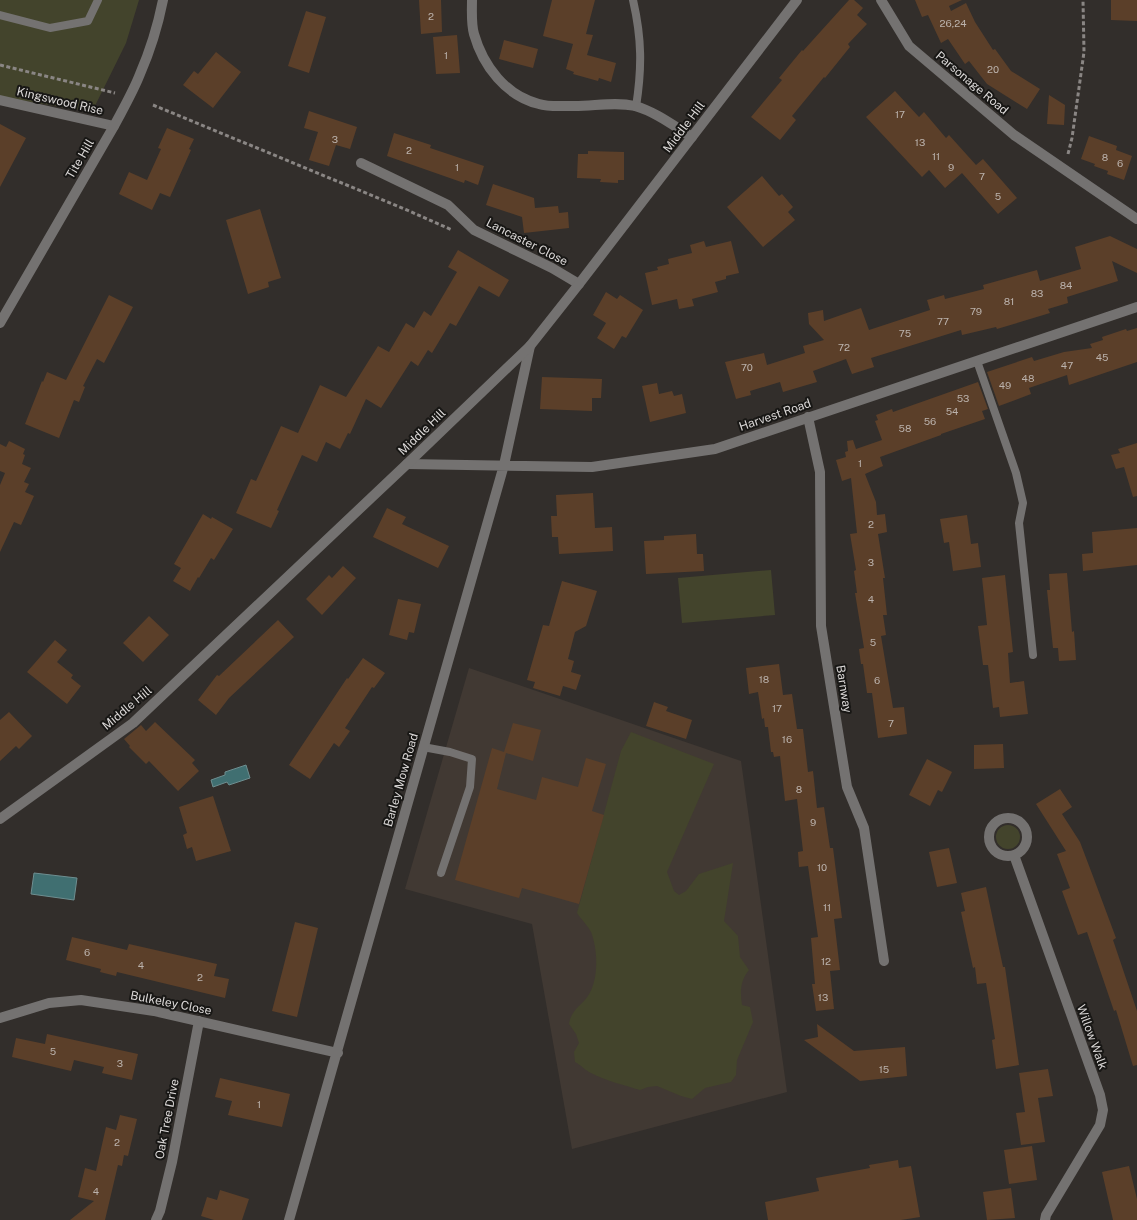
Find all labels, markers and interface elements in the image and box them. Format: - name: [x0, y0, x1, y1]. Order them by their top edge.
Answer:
- house number: 2: [428, 10, 434, 22]
- house number: 26,24: [939, 17, 967, 29]
- house number: 1: [444, 49, 448, 61]
- street label: Parsonage Road: [933, 49, 1011, 117]
- house number: 20: [987, 63, 999, 75]
- street label: Kingswood Rise: [15, 84, 105, 118]
- street label: Middle Hill: [660, 98, 708, 155]
- house number: 17: [895, 108, 905, 120]
- house number: 3: [332, 133, 338, 145]
- street label: Tite Hill: [63, 136, 97, 181]
- house number: 13: [915, 136, 925, 148]
- house number: 2: [406, 144, 412, 156]
- house number: 11: [932, 150, 940, 162]
- house number: 8: [1102, 151, 1108, 163]
- house number: 6: [1117, 157, 1123, 169]
- house number: 1: [455, 161, 459, 173]
- house number: 9: [948, 161, 954, 173]
- house number: 7: [979, 170, 985, 182]
- house number: 5: [995, 190, 1001, 202]
- street label: Lancaster Close: [484, 215, 570, 269]
- house number: 84: [1060, 279, 1072, 291]
- house number: 83: [1031, 287, 1043, 299]
- house number: 81: [1004, 295, 1014, 307]
- house number: 79: [970, 305, 982, 317]
- house number: 77: [937, 315, 949, 327]
- house number: 75: [899, 327, 911, 339]
- house number: 72: [838, 341, 850, 353]
- house number: 45: [1096, 351, 1108, 363]
- house number: 47: [1061, 359, 1073, 371]
- house number: 70: [741, 361, 753, 373]
- house number: 48: [1022, 372, 1034, 384]
- house number: 49: [999, 379, 1011, 391]
- house number: 53: [957, 392, 969, 404]
- street label: Harvest Road: [737, 396, 813, 434]
- house number: 54: [946, 405, 958, 417]
- street label: Middle Hill: [395, 406, 449, 458]
- house number: 56: [924, 415, 936, 427]
- house number: 58: [899, 422, 911, 434]
- house number: 1: [858, 457, 862, 469]
- house number: 2: [868, 518, 874, 530]
- house number: 3: [868, 556, 874, 568]
- house number: 4: [868, 593, 874, 605]
- house number: 5: [870, 636, 876, 648]
- street label: Barnway: [833, 664, 855, 714]
- house number: 18: [759, 673, 769, 685]
- house number: 6: [874, 674, 880, 686]
- street label: Middle Hill: [99, 683, 155, 733]
- house number: 17: [772, 702, 782, 714]
- house number: 7: [888, 717, 894, 729]
- street label: Barley Mow Road: [381, 732, 421, 828]
- house number: 16: [782, 733, 792, 745]
- house number: 8: [796, 783, 802, 795]
- house number: 9: [810, 816, 816, 828]
- house number: 10: [817, 861, 827, 873]
- house number: 11: [823, 901, 831, 913]
- house number: 6: [84, 946, 90, 958]
- house number: 12: [821, 955, 831, 967]
- house number: 4: [138, 959, 144, 971]
- house number: 2: [197, 971, 203, 983]
- street label: Bulkeley Close: [129, 988, 213, 1018]
- house number: 13: [818, 991, 828, 1003]
- street label: Willow Walk: [1074, 1003, 1110, 1072]
- house number: 5: [50, 1045, 56, 1057]
- house number: 3: [117, 1057, 123, 1069]
- house number: 15: [879, 1063, 889, 1075]
- street label: Oak Tree Drive: [152, 1077, 182, 1160]
- house number: 1: [257, 1098, 261, 1110]
- house number: 2: [114, 1136, 120, 1148]
- house number: 4: [93, 1185, 99, 1197]

